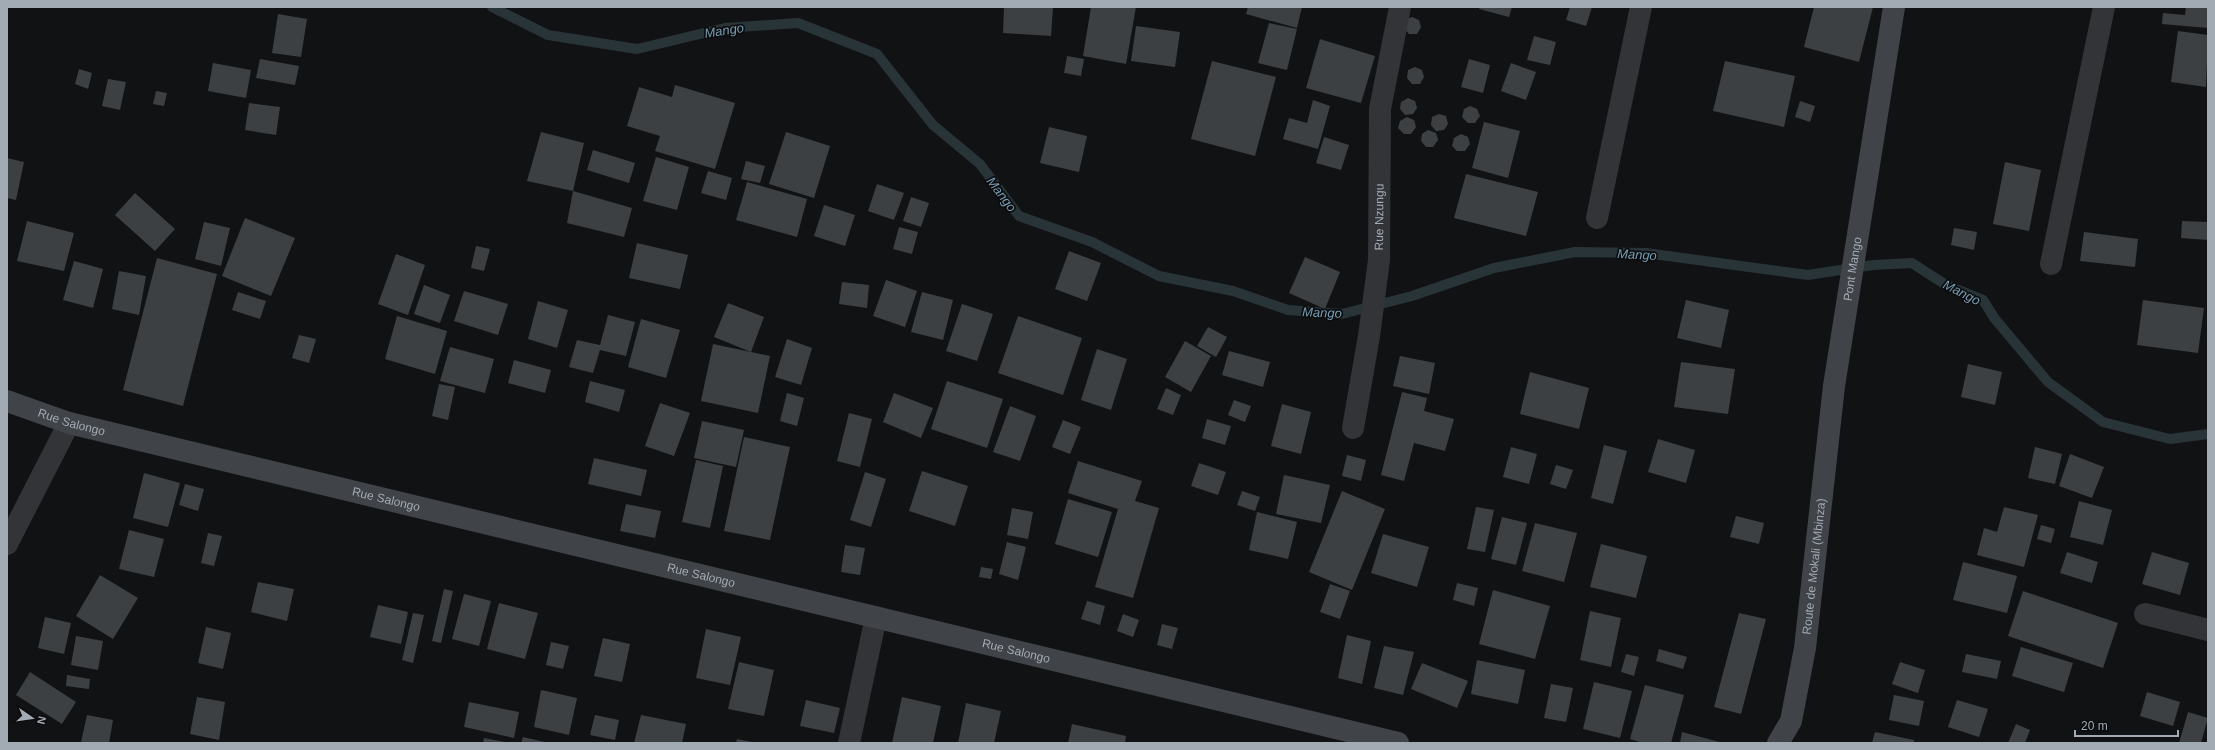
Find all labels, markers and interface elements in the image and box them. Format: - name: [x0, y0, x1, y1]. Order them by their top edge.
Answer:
- water label: Mango: [703, 20, 745, 41]
- water label: Mango: [984, 174, 1020, 215]
- street label: Rue Nzungu: [1372, 184, 1387, 250]
- street label: Pont Mango: [1841, 236, 1865, 302]
- water label: Mango: [1617, 246, 1657, 263]
- water label: Mango: [1941, 277, 1983, 308]
- water label: Mango: [1302, 304, 1342, 321]
- street label: Rue Salongo: [36, 406, 107, 439]
- street label: Rue Salongo: [351, 484, 422, 514]
- street label: Route de Mokali (Mbinza): [1800, 498, 1829, 635]
- street label: Rue Salongo: [666, 560, 737, 590]
- street label: Rue Salongo: [981, 636, 1052, 666]
- north arrow: [12, 698, 52, 738]
- scale bar: [2075, 712, 2178, 738]
- text: N: [35, 715, 48, 726]
- text: 20 m: [2081, 719, 2108, 733]

